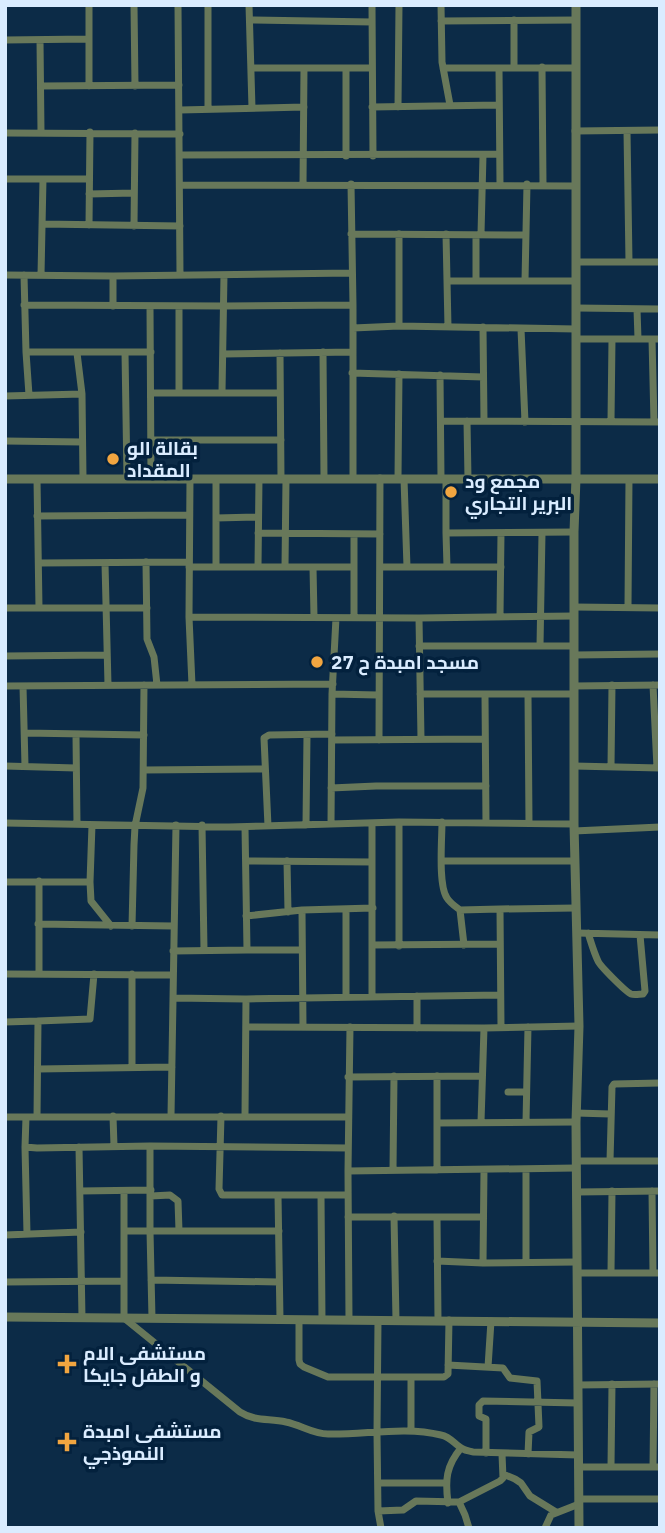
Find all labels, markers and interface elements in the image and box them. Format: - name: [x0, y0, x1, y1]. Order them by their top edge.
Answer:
- place label: بقالة الو المقداد: [127, 436, 198, 482]
- marker: بقالة الو المقداد: [105, 451, 121, 467]
- place label: مجمع ود البرير التجاري: [465, 469, 572, 519]
- marker: مجمع ود البرير التجاري: [443, 484, 459, 500]
- place label: مسجد امبدة ح 27: [331, 650, 479, 676]
- marker: مسجد امبدة ح 27: [309, 654, 325, 670]
- place label: مستشفى الام و الطفل جايكا: [83, 1341, 206, 1387]
- marker: مستشفى الام و الطفل جايكا: [57, 1354, 77, 1374]
- place label: مستشفى امبدة النموذجي: [83, 1419, 222, 1469]
- marker: مستشفى امبدة النموذجي: [57, 1432, 77, 1452]

